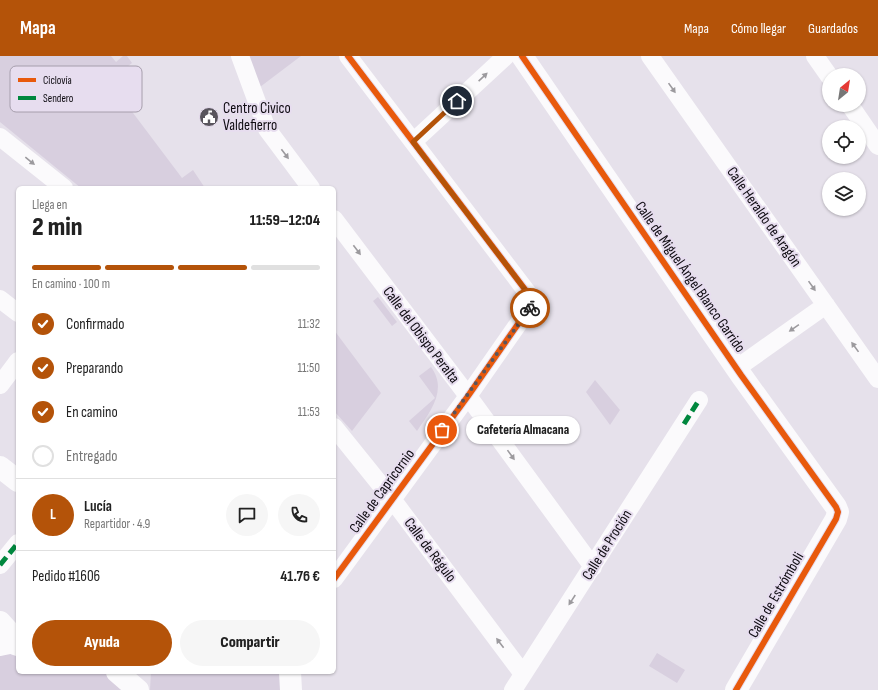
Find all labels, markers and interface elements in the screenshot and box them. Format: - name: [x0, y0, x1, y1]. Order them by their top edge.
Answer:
- text: Mapa: [20, 17, 56, 40]
- text: Mapa: [684, 20, 709, 37]
- text: Cómo llegar: [731, 20, 786, 37]
- text: Guardados: [808, 20, 858, 37]
- legend: [10, 66, 142, 112]
- north arrow: [822, 68, 866, 112]
- map controls: [822, 68, 866, 216]
- one-way arrow: [478, 73, 487, 82]
- text: Ciclovía: [43, 74, 72, 87]
- one-way arrow: [668, 83, 676, 93]
- pin: [440, 84, 474, 118]
- icon: home: [446, 90, 468, 112]
- text: Sendero: [43, 92, 74, 105]
- place label: Centro Civico Valdefierro: [223, 99, 291, 135]
- public building icon: Centro Civico Valdefierro: [198, 106, 220, 128]
- button: locate: [822, 120, 866, 164]
- one-way arrow: [281, 149, 289, 160]
- one-way arrow: [25, 157, 36, 165]
- street label: Calle Heraldo de Aragón: [722, 163, 806, 271]
- button: layers: [822, 172, 866, 216]
- text: Llega en: [32, 197, 67, 213]
- street label: Calle de Miguel Ángel Blanco Garrido: [631, 198, 749, 356]
- text: 11:59–12:04: [250, 211, 320, 230]
- text: 2 min: [32, 212, 82, 243]
- one-way arrow: [353, 245, 361, 255]
- text: En camino · 100 m: [32, 276, 110, 292]
- one-way arrow: [808, 280, 816, 291]
- street label: Calle del Obispo Peralta: [378, 283, 464, 387]
- courier: [510, 288, 550, 328]
- icon: bike: [519, 297, 541, 319]
- icon: check: [32, 313, 54, 335]
- text: Confirmado: [66, 315, 125, 334]
- text: 11:32: [298, 316, 320, 332]
- one-way arrow: [789, 324, 799, 332]
- one-way arrow: [851, 342, 859, 352]
- icon: check: [32, 357, 54, 379]
- text: Preparando: [66, 359, 123, 378]
- text: 11:50: [297, 360, 320, 376]
- icon: check: [32, 401, 54, 423]
- text: En camino: [66, 403, 118, 422]
- text: 11:53: [298, 404, 320, 420]
- pin: [425, 413, 459, 447]
- callout: Cafetería Almacana: [466, 416, 580, 444]
- icon: bag: [431, 419, 453, 441]
- text: Cafetería Almacana: [477, 422, 569, 438]
- street label: Calle de Capricornio: [345, 445, 419, 537]
- text: Entregado: [66, 447, 117, 466]
- one-way arrow: [507, 450, 515, 460]
- button: chat: [226, 494, 268, 536]
- button: phone: [278, 494, 320, 536]
- text: Lucía: [84, 497, 112, 516]
- text: L: [50, 505, 56, 524]
- street label: Calle de Proción: [578, 506, 636, 584]
- street label: Calle de Régulo: [400, 514, 460, 586]
- text: Repartidor · 4.9: [84, 516, 150, 532]
- street label: Calle de Estrómboli: [744, 549, 808, 641]
- text: Pedido #1606: [32, 567, 100, 586]
- text: 41.76 €: [280, 567, 320, 586]
- one-way arrow: [568, 595, 576, 605]
- button: Ayuda: [32, 620, 172, 666]
- button: Compartir: [180, 620, 320, 666]
- one-way arrow: [496, 637, 504, 648]

